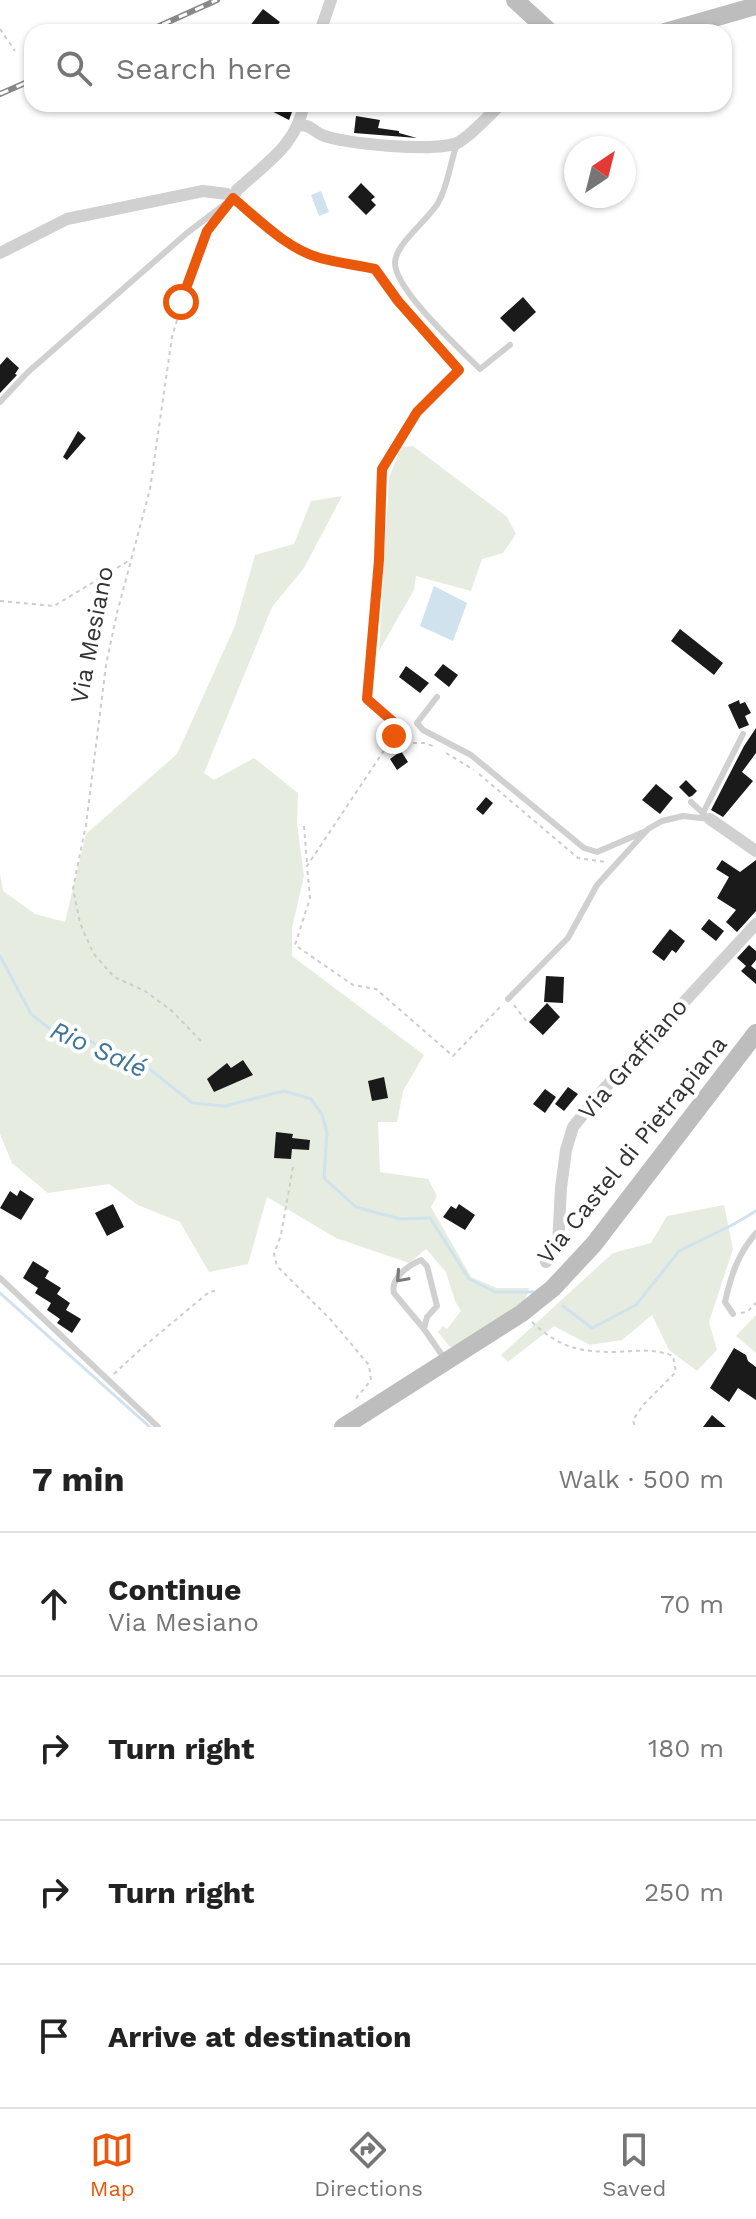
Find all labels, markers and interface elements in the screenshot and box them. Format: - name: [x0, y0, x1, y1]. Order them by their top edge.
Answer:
- search box: [24, 24, 732, 112]
- icon: search: [52, 46, 96, 90]
- text: Search here: [116, 51, 292, 86]
- north arrow: [564, 136, 636, 208]
- route start: [163, 284, 199, 320]
- street label: Via Mesiano: [65, 564, 119, 706]
- route end: [376, 718, 412, 754]
- street label: Via Graffiano: [573, 993, 693, 1125]
- water label: Rio Salé: [46, 1014, 152, 1084]
- street label: Via Castel di Pietrapiana: [531, 1030, 733, 1270]
- one-way arrow: [396, 1268, 410, 1282]
- text: 7 min: [32, 1459, 125, 1499]
- text: Walk · 500 m: [558, 1464, 724, 1494]
- text: Continue: [108, 1572, 241, 1607]
- icon: ahead: [32, 1582, 76, 1626]
- text: 70 m: [660, 1589, 724, 1619]
- text: Via Mesiano: [108, 1607, 259, 1637]
- icon: right: [32, 1726, 76, 1770]
- text: Turn right: [108, 1731, 254, 1766]
- text: 180 m: [648, 1733, 724, 1763]
- icon: right: [32, 1870, 76, 1914]
- text: Turn right: [108, 1875, 254, 1910]
- text: 250 m: [644, 1877, 724, 1907]
- icon: arrive: [32, 2014, 76, 2058]
- text: Arrive at destination: [108, 2019, 412, 2054]
- tab: Map: [90, 2128, 135, 2201]
- tab: Directions: [314, 2128, 423, 2201]
- tab: Saved: [602, 2128, 666, 2201]

